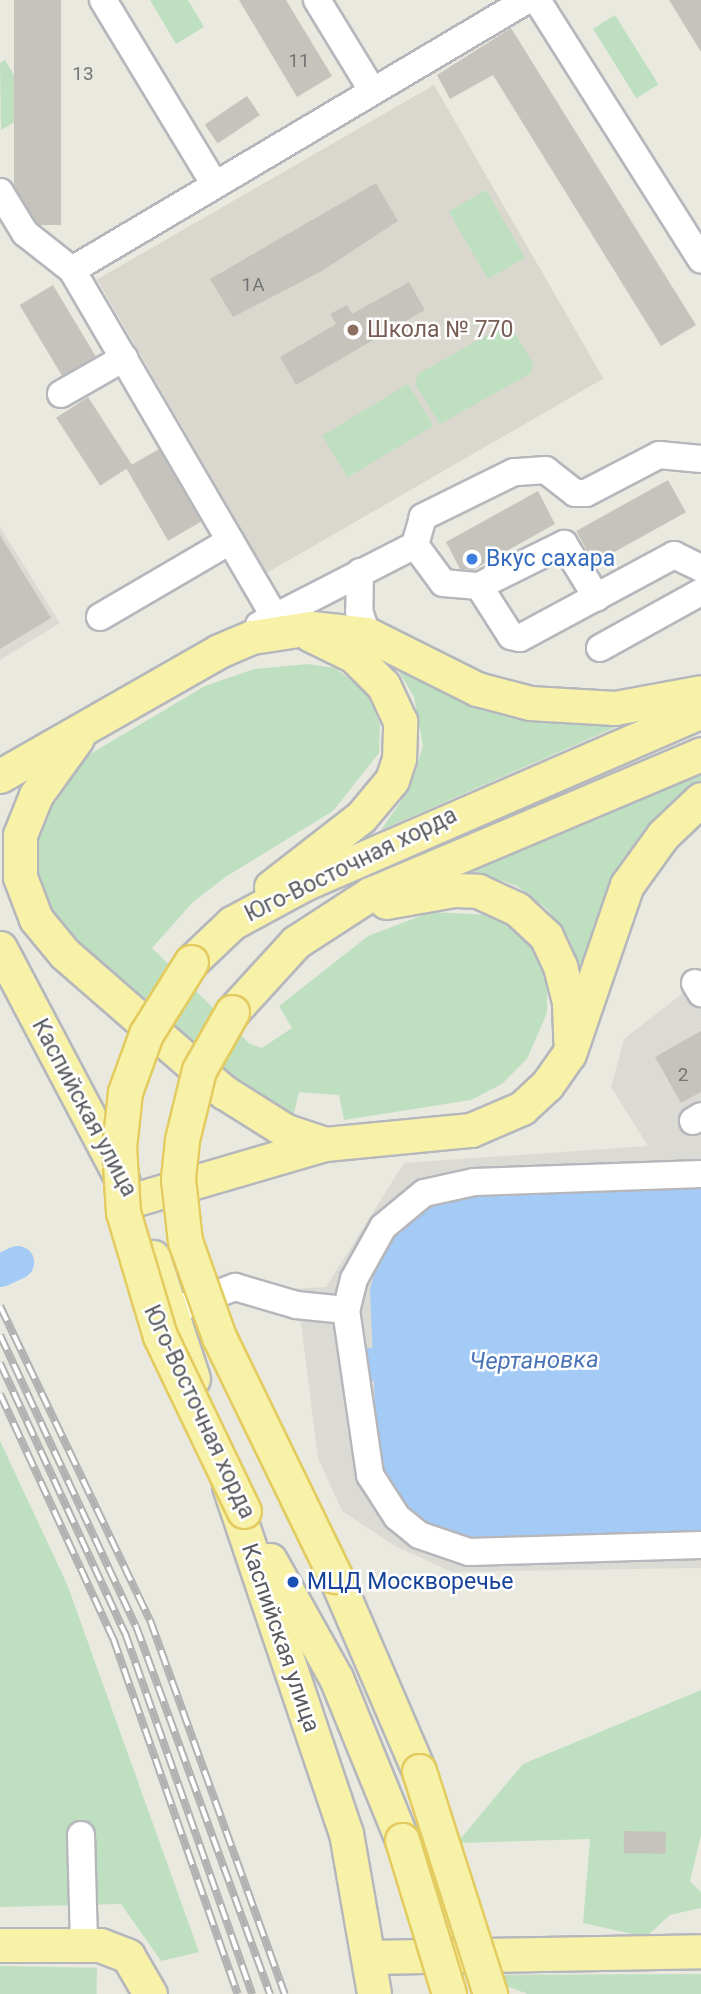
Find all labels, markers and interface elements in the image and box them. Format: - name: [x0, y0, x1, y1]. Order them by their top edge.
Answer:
- house number: 11: [288, 50, 310, 72]
- house number: 13: [72, 63, 94, 85]
- house number: 1А: [241, 274, 265, 296]
- place label: Школа № 770: [367, 316, 513, 344]
- marker: Школа № 770: [345, 322, 361, 338]
- place label: Вкус сахара: [486, 545, 615, 573]
- marker: Вкус сахара: [464, 551, 480, 567]
- street label: Юго-Восточная хорда: [240, 802, 462, 928]
- street label: Каспийская улица: [25, 1014, 143, 1202]
- house number: 2: [678, 1064, 688, 1086]
- street label: Юго-Восточная хорда: [137, 1301, 261, 1523]
- water label: Чертановка: [469, 1345, 599, 1377]
- street label: Каспийская улица: [235, 1540, 325, 1736]
- place label: МЦД Москворечье: [307, 1568, 513, 1596]
- marker: МЦД Москворечье: [285, 1574, 301, 1590]

